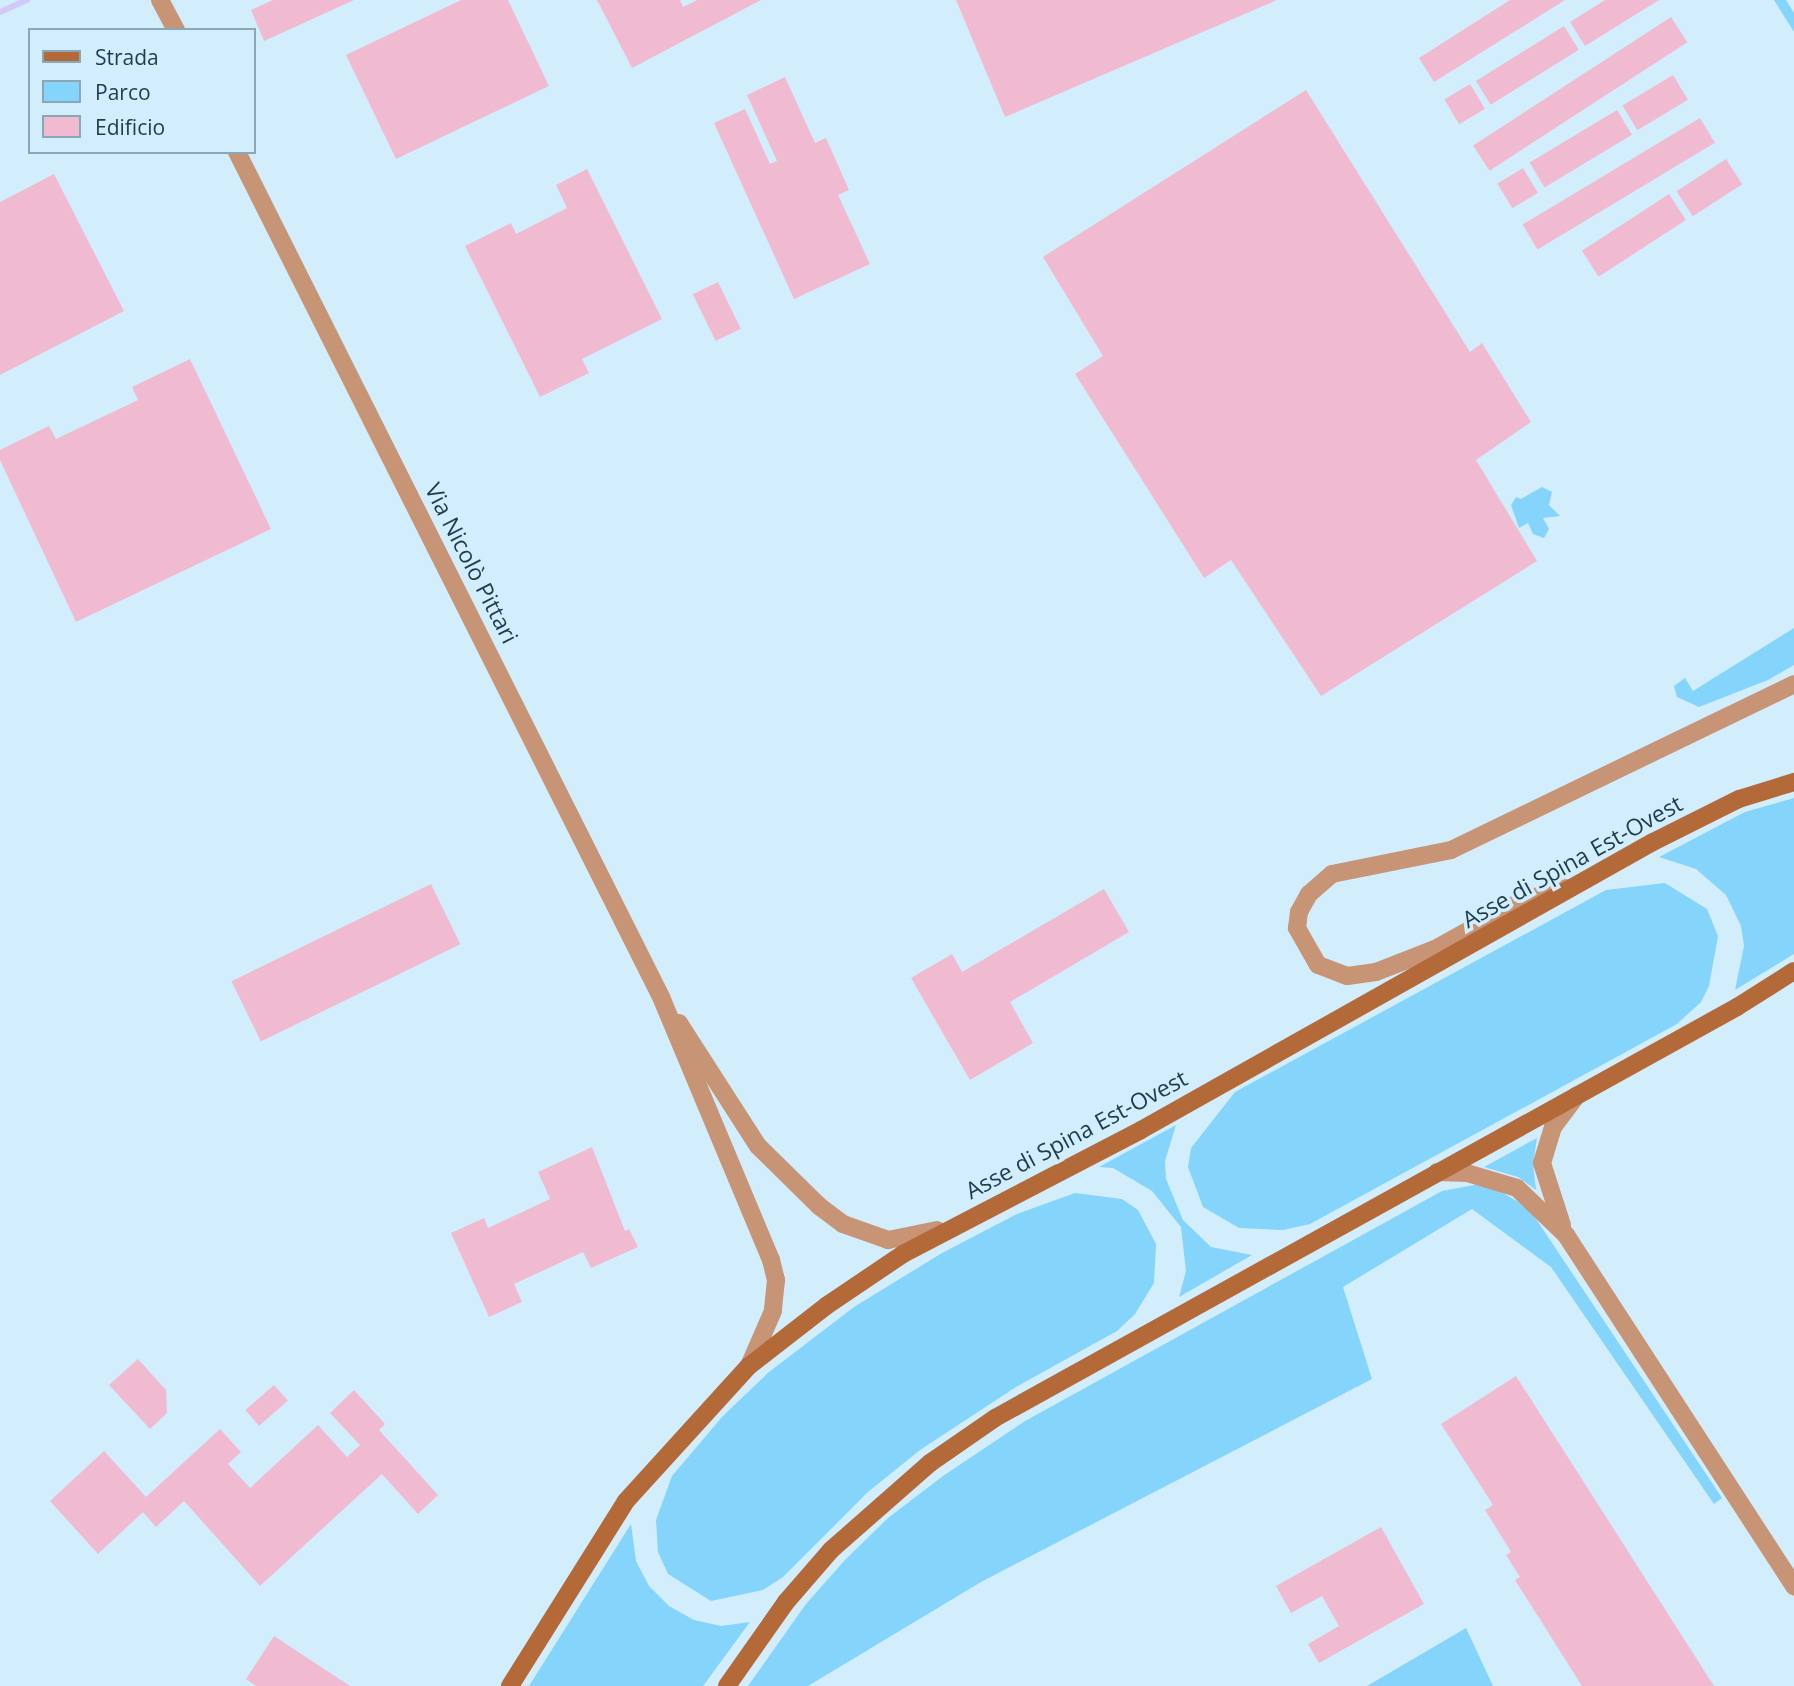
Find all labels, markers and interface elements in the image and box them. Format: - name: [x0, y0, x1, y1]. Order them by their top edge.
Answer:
- legend: [28, 28, 256, 154]
- text: Strada: [95, 43, 159, 71]
- text: Parco: [95, 78, 151, 106]
- text: Edificio: [95, 113, 165, 141]
- street label: Via Nicolò Pittari: [420, 478, 524, 648]
- street label: Asse di Spina Est-Ovest: [1457, 789, 1687, 933]
- street label: Asse di Spina Est-Ovest: [960, 1064, 1192, 1204]

